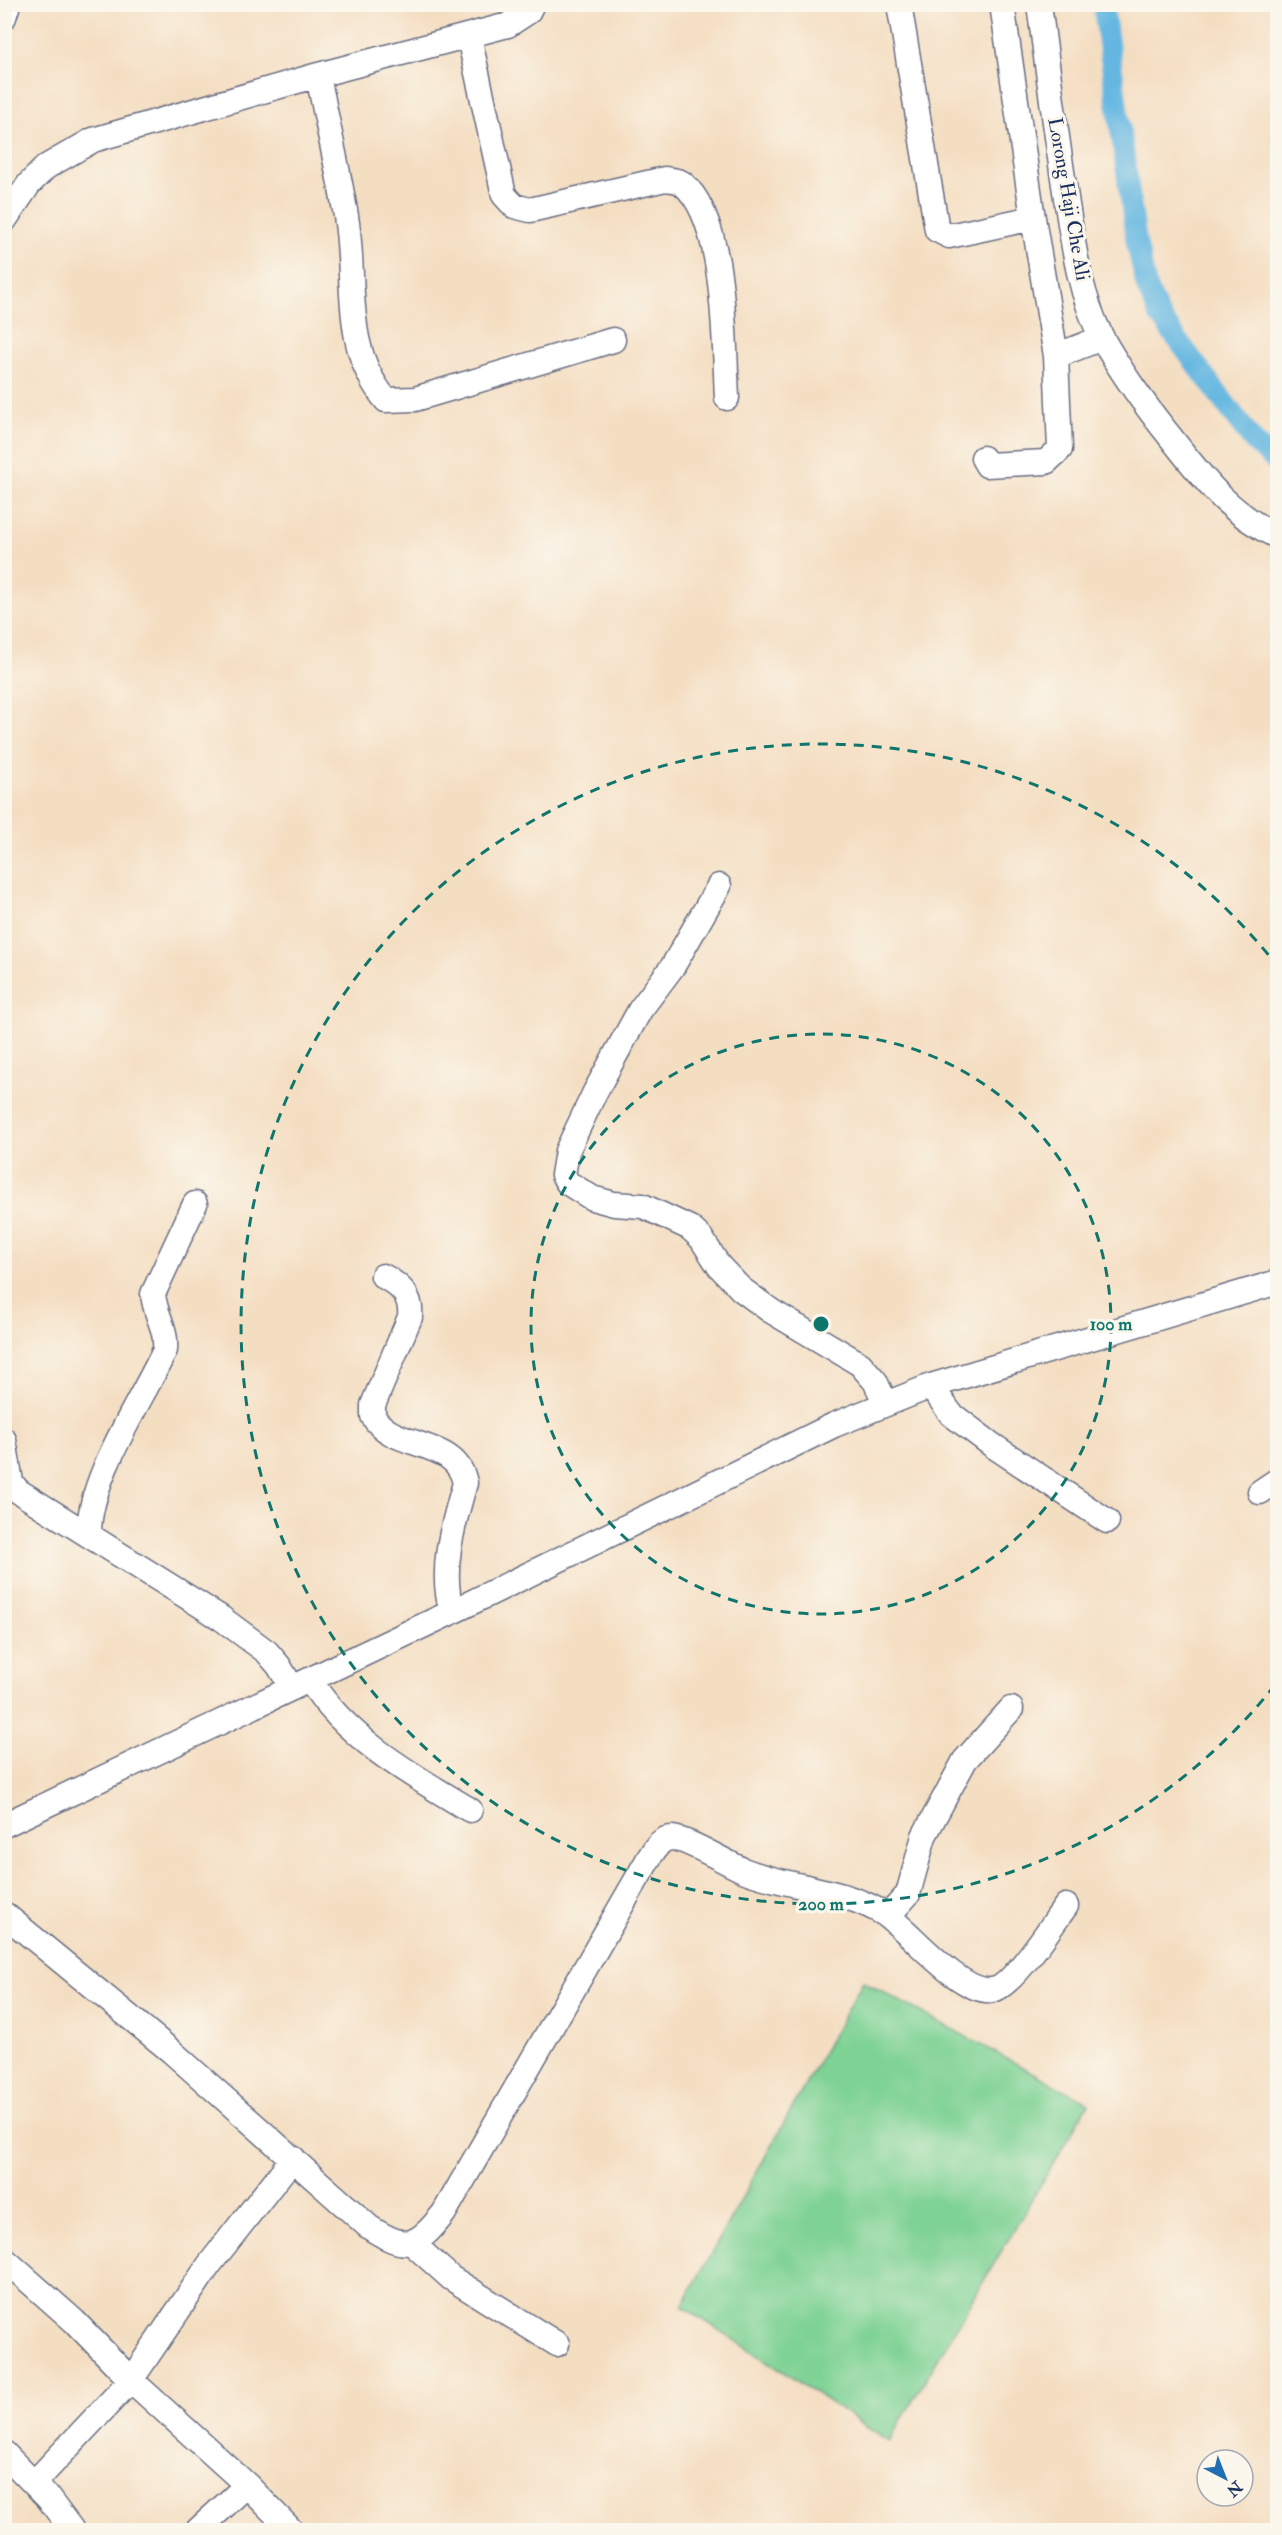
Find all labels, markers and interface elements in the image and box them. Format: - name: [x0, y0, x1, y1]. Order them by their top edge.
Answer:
- street label: Lorong Haji Che Ali: [1042, 115, 1096, 283]
- text: 100 m: [1090, 1313, 1133, 1336]
- centre of rings: [811, 1314, 831, 1334]
- text: 200 m: [798, 1893, 845, 1916]
- north arrow: [1195, 2448, 1255, 2508]
- text: N: [1222, 2476, 1247, 2501]

